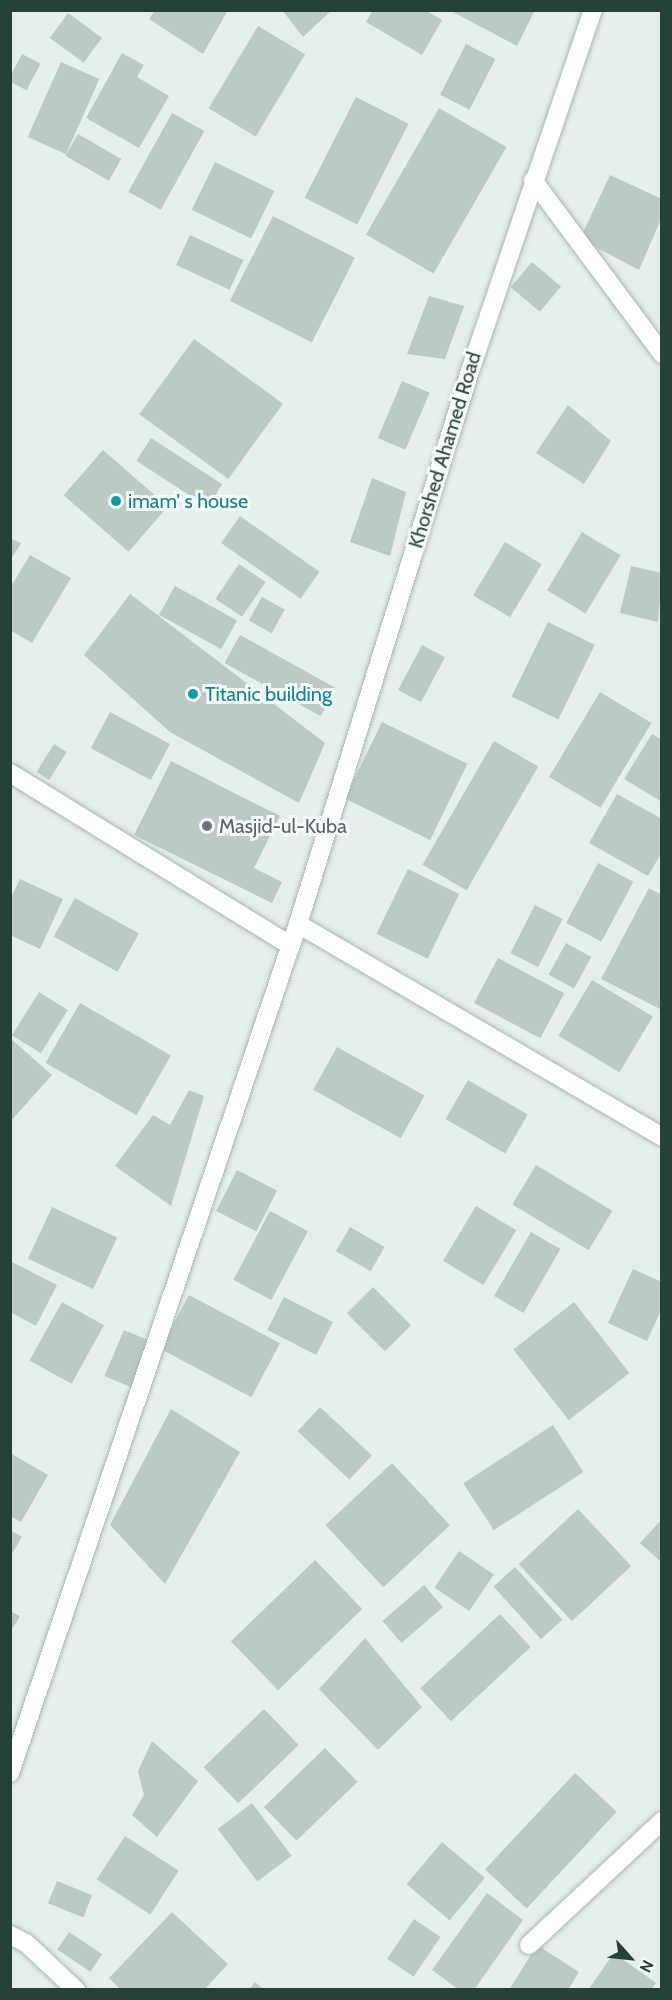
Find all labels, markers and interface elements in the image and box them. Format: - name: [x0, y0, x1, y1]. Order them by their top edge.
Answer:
- street label: Khorshed Ahamed Road: [404, 349, 486, 551]
- place label: imam' s house: [128, 489, 248, 513]
- marker: imam' s house: [109, 494, 123, 508]
- place label: Titanic building: [205, 682, 332, 706]
- marker: Titanic building: [186, 687, 200, 701]
- place label: Masjid-ul-Kuba: [219, 814, 347, 838]
- marker: Masjid-ul-Kuba: [200, 819, 214, 833]
- north arrow: [600, 1928, 660, 1988]
- text: N: [635, 1957, 658, 1976]

